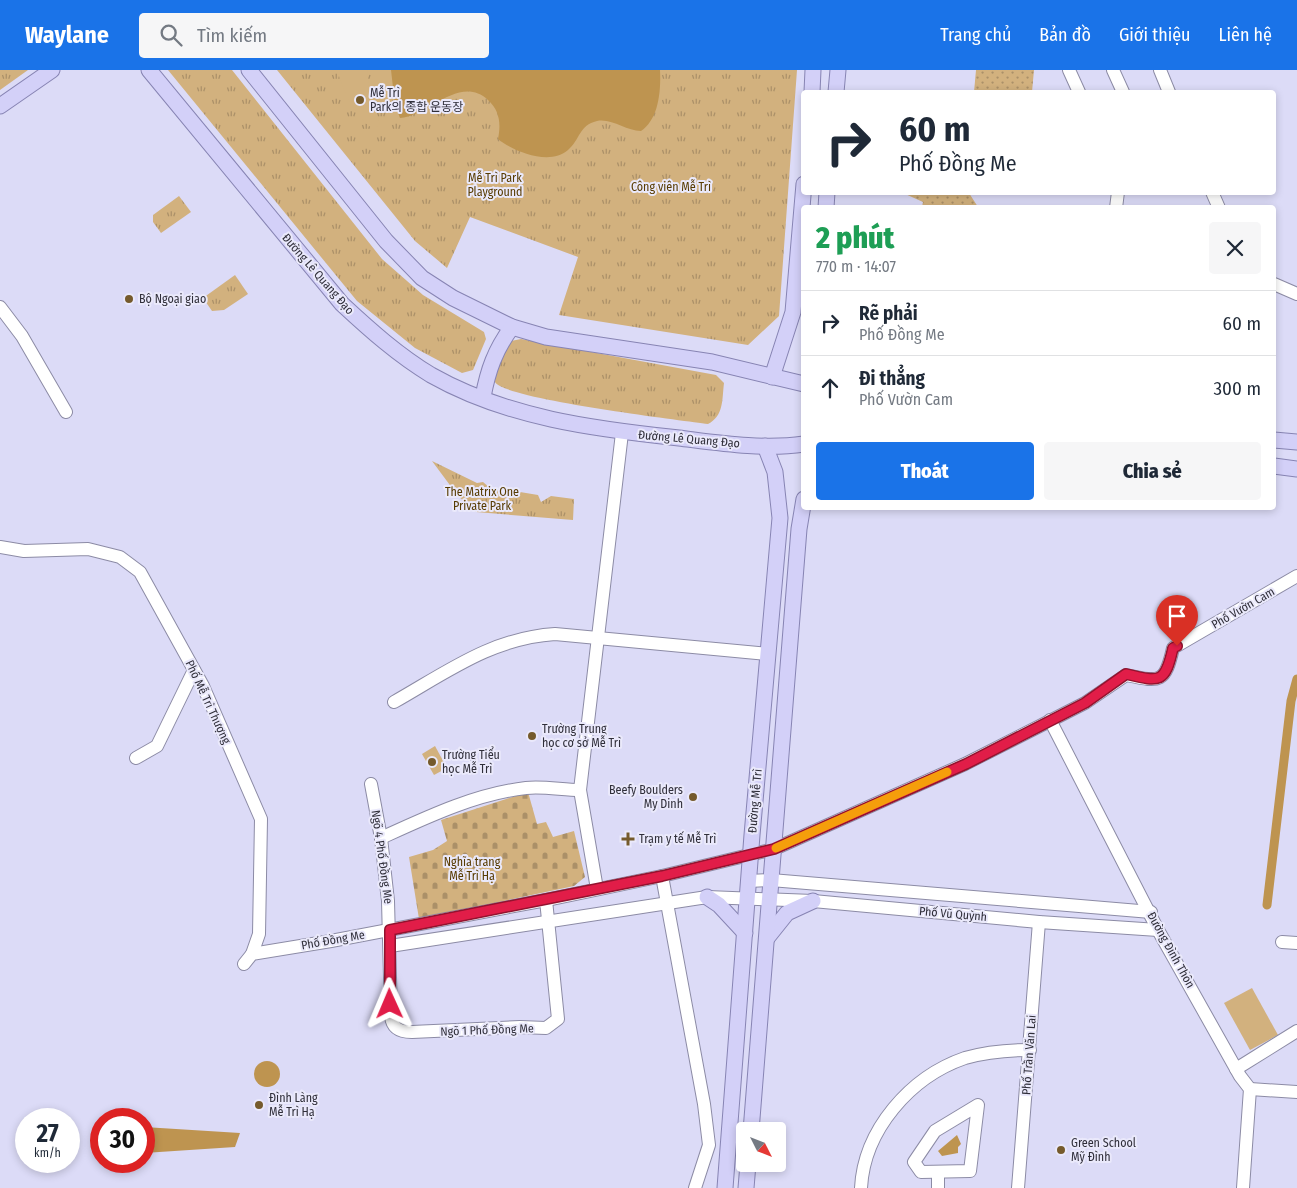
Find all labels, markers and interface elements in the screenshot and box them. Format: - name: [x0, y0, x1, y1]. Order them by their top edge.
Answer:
- search box: [139, 13, 489, 58]
- text: Waylane: [25, 21, 109, 49]
- icon: search: [157, 21, 185, 49]
- text: Tìm kiếm: [197, 24, 267, 47]
- text: Trang chủ: [940, 24, 1011, 46]
- text: Bản đồ: [1039, 24, 1091, 46]
- text: Giới thiệu: [1119, 24, 1191, 46]
- text: Liên hệ: [1219, 24, 1272, 46]
- place label: Mễ Trì Park의 종합 운동장: [370, 85, 463, 114]
- marker: Mễ Trì Park의 종합 운동장: [354, 94, 366, 106]
- text: 60 m: [899, 108, 970, 150]
- icon: right: [816, 110, 881, 175]
- text: Phố Đồng Me: [899, 150, 1017, 177]
- park label: Mễ Trì Park Playground: [467, 170, 523, 199]
- park label: Công viên Mễ Trì: [631, 179, 711, 194]
- text: 2 phút: [816, 220, 894, 256]
- button: close: [1209, 222, 1261, 274]
- street label: Đường Lê Quang Đạo: [279, 231, 357, 317]
- text: 770 m · 14:07: [816, 257, 896, 276]
- place label: Bộ Ngoại giao: [139, 292, 206, 306]
- marker: Bộ Ngoại giao: [123, 293, 135, 305]
- text: Rẽ phải: [859, 302, 918, 325]
- icon: right: [816, 309, 844, 337]
- text: 60 m: [1223, 312, 1261, 335]
- text: Phố Đồng Me: [859, 325, 945, 344]
- text: Đi thẳng: [859, 367, 925, 390]
- icon: ahead: [816, 374, 844, 402]
- text: 300 m: [1214, 377, 1261, 400]
- text: Phố Vườn Cam: [859, 390, 953, 409]
- street label: Đường Lê Quang Đạo: [637, 428, 741, 450]
- button: Thoát: [816, 442, 1034, 500]
- button: Chia sẻ: [1044, 442, 1261, 500]
- park label: The Matrix One Private Park: [445, 485, 519, 513]
- street label: Phố Vườn Cam: [1208, 583, 1277, 632]
- pin: [1156, 595, 1198, 646]
- icon: arrive: [1163, 602, 1191, 630]
- street label: Phố Mễ Trì Thượng: [182, 658, 235, 746]
- place label: Trường Trung học cơ sở Mễ Trì: [542, 722, 621, 750]
- marker: Trường Trung học cơ sở Mễ Trì: [526, 730, 538, 742]
- place label: Trường Tiểu học Mễ Trì: [442, 746, 500, 776]
- marker: Trường Tiểu học Mễ Trì: [426, 756, 438, 768]
- street label: Đường Mễ Trì: [744, 768, 765, 834]
- place label: Beefy Boulders My Dinh: [609, 783, 683, 811]
- marker: Beefy Boulders My Dinh: [687, 791, 699, 803]
- street label: Ngõ 4 Phố Đồng Me: [368, 809, 397, 905]
- place label: Trạm y tế Mễ Trì: [639, 831, 716, 846]
- marker: Trạm y tế Mễ Trì: [621, 832, 635, 846]
- park label: Nghĩa trang Mễ Trì Hạ: [444, 855, 501, 883]
- street label: Phố Vũ Quỳnh: [918, 903, 988, 924]
- street label: Đường Đình Thôn: [1144, 909, 1198, 991]
- street label: Phố Đồng Me: [300, 927, 366, 952]
- position arrow: [363, 977, 415, 1029]
- street label: Phố Trần Văn Lai: [1018, 1014, 1039, 1096]
- street label: Ngõ 1 Phố Đồng Me: [440, 1020, 534, 1039]
- place label: Đình Làng Mễ Trì Hạ: [269, 1091, 318, 1119]
- marker: Đình Làng Mễ Trì Hạ: [253, 1099, 265, 1111]
- speed limit sign: 30: [90, 1108, 155, 1173]
- text: 27: [36, 1119, 59, 1149]
- north arrow: [736, 1122, 786, 1172]
- map controls: [736, 1122, 786, 1172]
- place label: Green School Mỹ Đình: [1071, 1136, 1136, 1164]
- marker: Green School Mỹ Đình: [1055, 1144, 1067, 1156]
- text: km/h: [34, 1146, 61, 1160]

